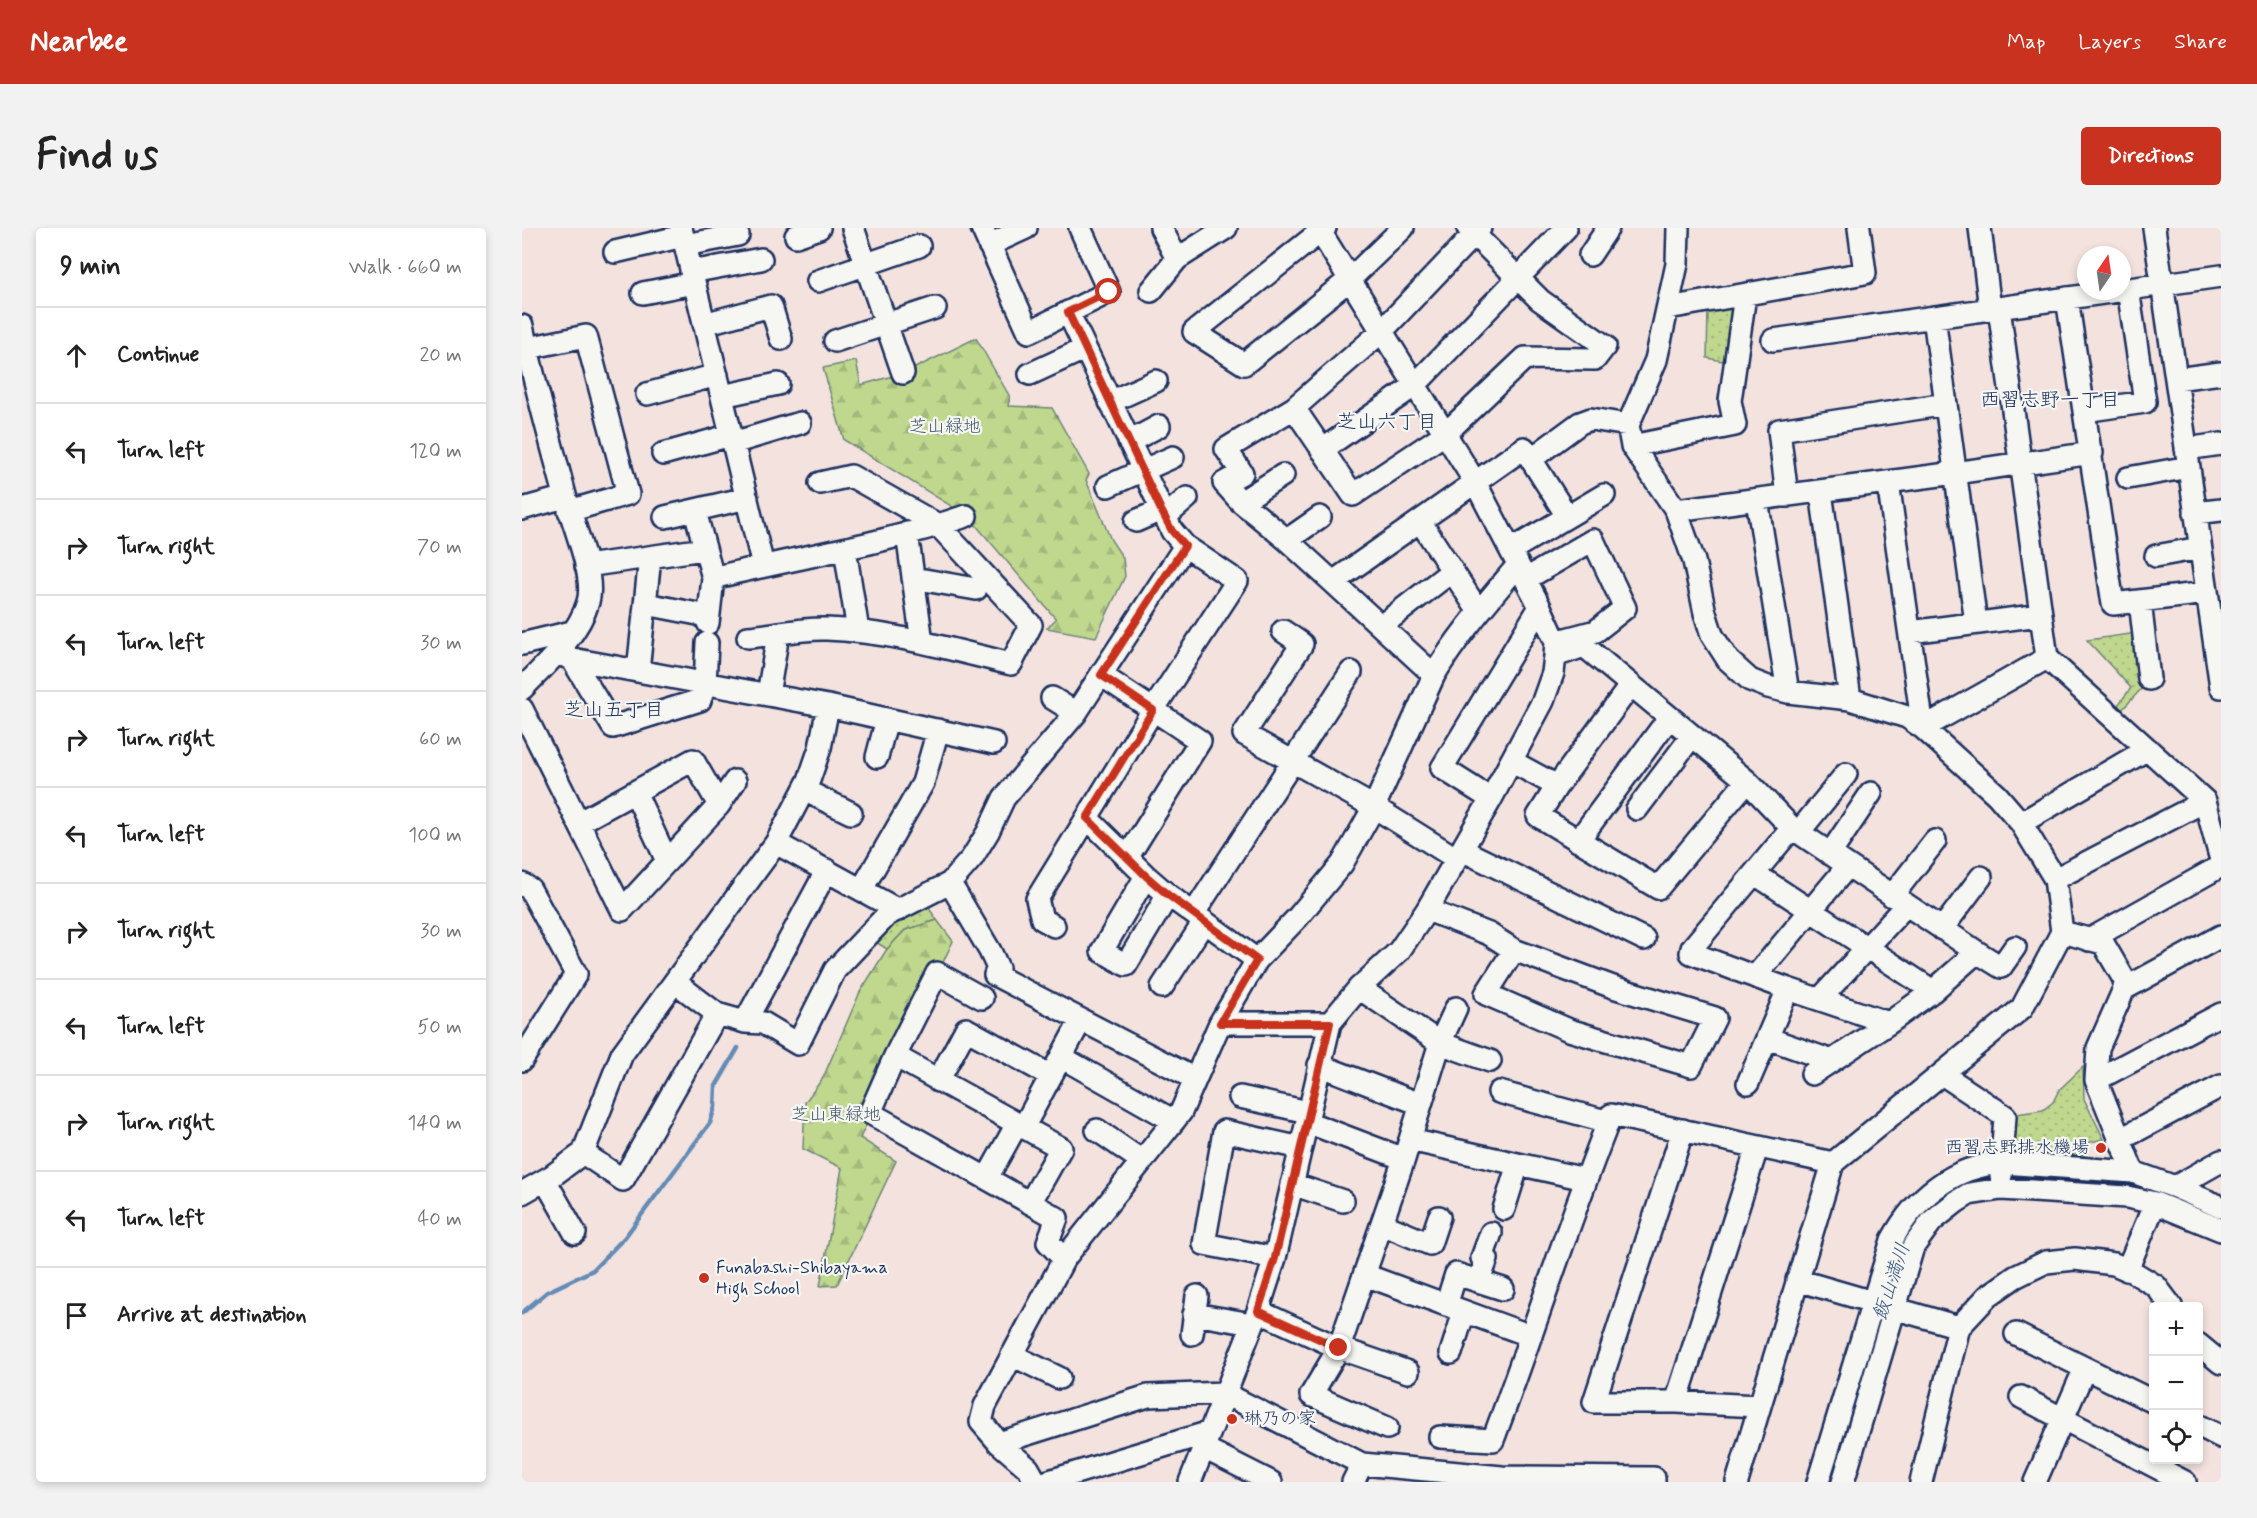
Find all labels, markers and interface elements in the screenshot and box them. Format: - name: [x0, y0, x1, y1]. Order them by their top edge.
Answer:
- text: Nearbee: [30, 24, 128, 61]
- text: Map: [2007, 28, 2045, 56]
- text: Layers: [2078, 28, 2141, 56]
- text: Share: [2174, 28, 2227, 56]
- button: Directions: [2081, 127, 2221, 185]
- text: Find us: [36, 129, 158, 184]
- north arrow: [2077, 246, 2131, 300]
- text: 9 min: [60, 250, 121, 284]
- text: Walk · 660 m: [349, 254, 462, 281]
- route start: [1095, 278, 1121, 304]
- icon: ahead: [60, 339, 93, 372]
- text: Continue: [117, 341, 199, 369]
- text: 20 m: [419, 342, 462, 369]
- district label: 西習志野一丁目: [1980, 387, 2120, 414]
- district label: 芝山六丁目: [1337, 409, 1437, 436]
- park label: 芝山緑地: [909, 415, 981, 439]
- icon: left: [60, 435, 93, 468]
- text: Turn left: [117, 437, 205, 465]
- text: 120 m: [409, 438, 462, 465]
- icon: right: [60, 531, 93, 564]
- text: Turn right: [117, 533, 215, 561]
- text: 70 m: [417, 534, 462, 561]
- icon: left: [60, 627, 93, 660]
- text: Turn left: [117, 629, 205, 657]
- text: 30 m: [420, 630, 462, 657]
- district label: 芝山五丁目: [564, 697, 664, 724]
- icon: right: [60, 723, 93, 756]
- text: Turn right: [117, 725, 215, 753]
- text: 60 m: [419, 726, 462, 753]
- icon: left: [60, 819, 93, 852]
- text: Turn left: [117, 821, 205, 849]
- text: 100 m: [408, 822, 462, 849]
- icon: right: [60, 915, 93, 948]
- text: Turn right: [117, 917, 215, 945]
- text: 30 m: [420, 918, 462, 945]
- icon: left: [60, 1011, 93, 1044]
- text: Turn left: [117, 1013, 205, 1041]
- text: 50 m: [417, 1014, 462, 1041]
- park label: 芝山東緑地: [791, 1103, 881, 1127]
- icon: right: [60, 1107, 93, 1140]
- text: Turn right: [117, 1109, 215, 1137]
- text: 140 m: [408, 1110, 462, 1137]
- place label: 西習志野排水機場: [1945, 1136, 2089, 1160]
- marker: 西習志野排水機場: [2094, 1141, 2108, 1155]
- icon: left: [60, 1203, 93, 1236]
- text: Turn left: [117, 1205, 205, 1233]
- text: 40 m: [418, 1206, 462, 1233]
- water label: 飯山満川: [1867, 1240, 1917, 1324]
- place label: Funabashi-Shibayama High School: [716, 1256, 888, 1303]
- marker: Funabashi-Shibayama High School: [697, 1271, 711, 1285]
- icon: arrive: [60, 1299, 93, 1332]
- text: Arrive at destination: [117, 1301, 307, 1329]
- map controls: [2149, 1302, 2203, 1464]
- button: +: [2149, 1302, 2203, 1356]
- route end: [1325, 1334, 1351, 1360]
- button: −: [2149, 1356, 2203, 1410]
- place label: 琳乃の家: [1244, 1407, 1316, 1431]
- button: locate: [2149, 1410, 2203, 1464]
- marker: 琳乃の家: [1225, 1412, 1239, 1426]

